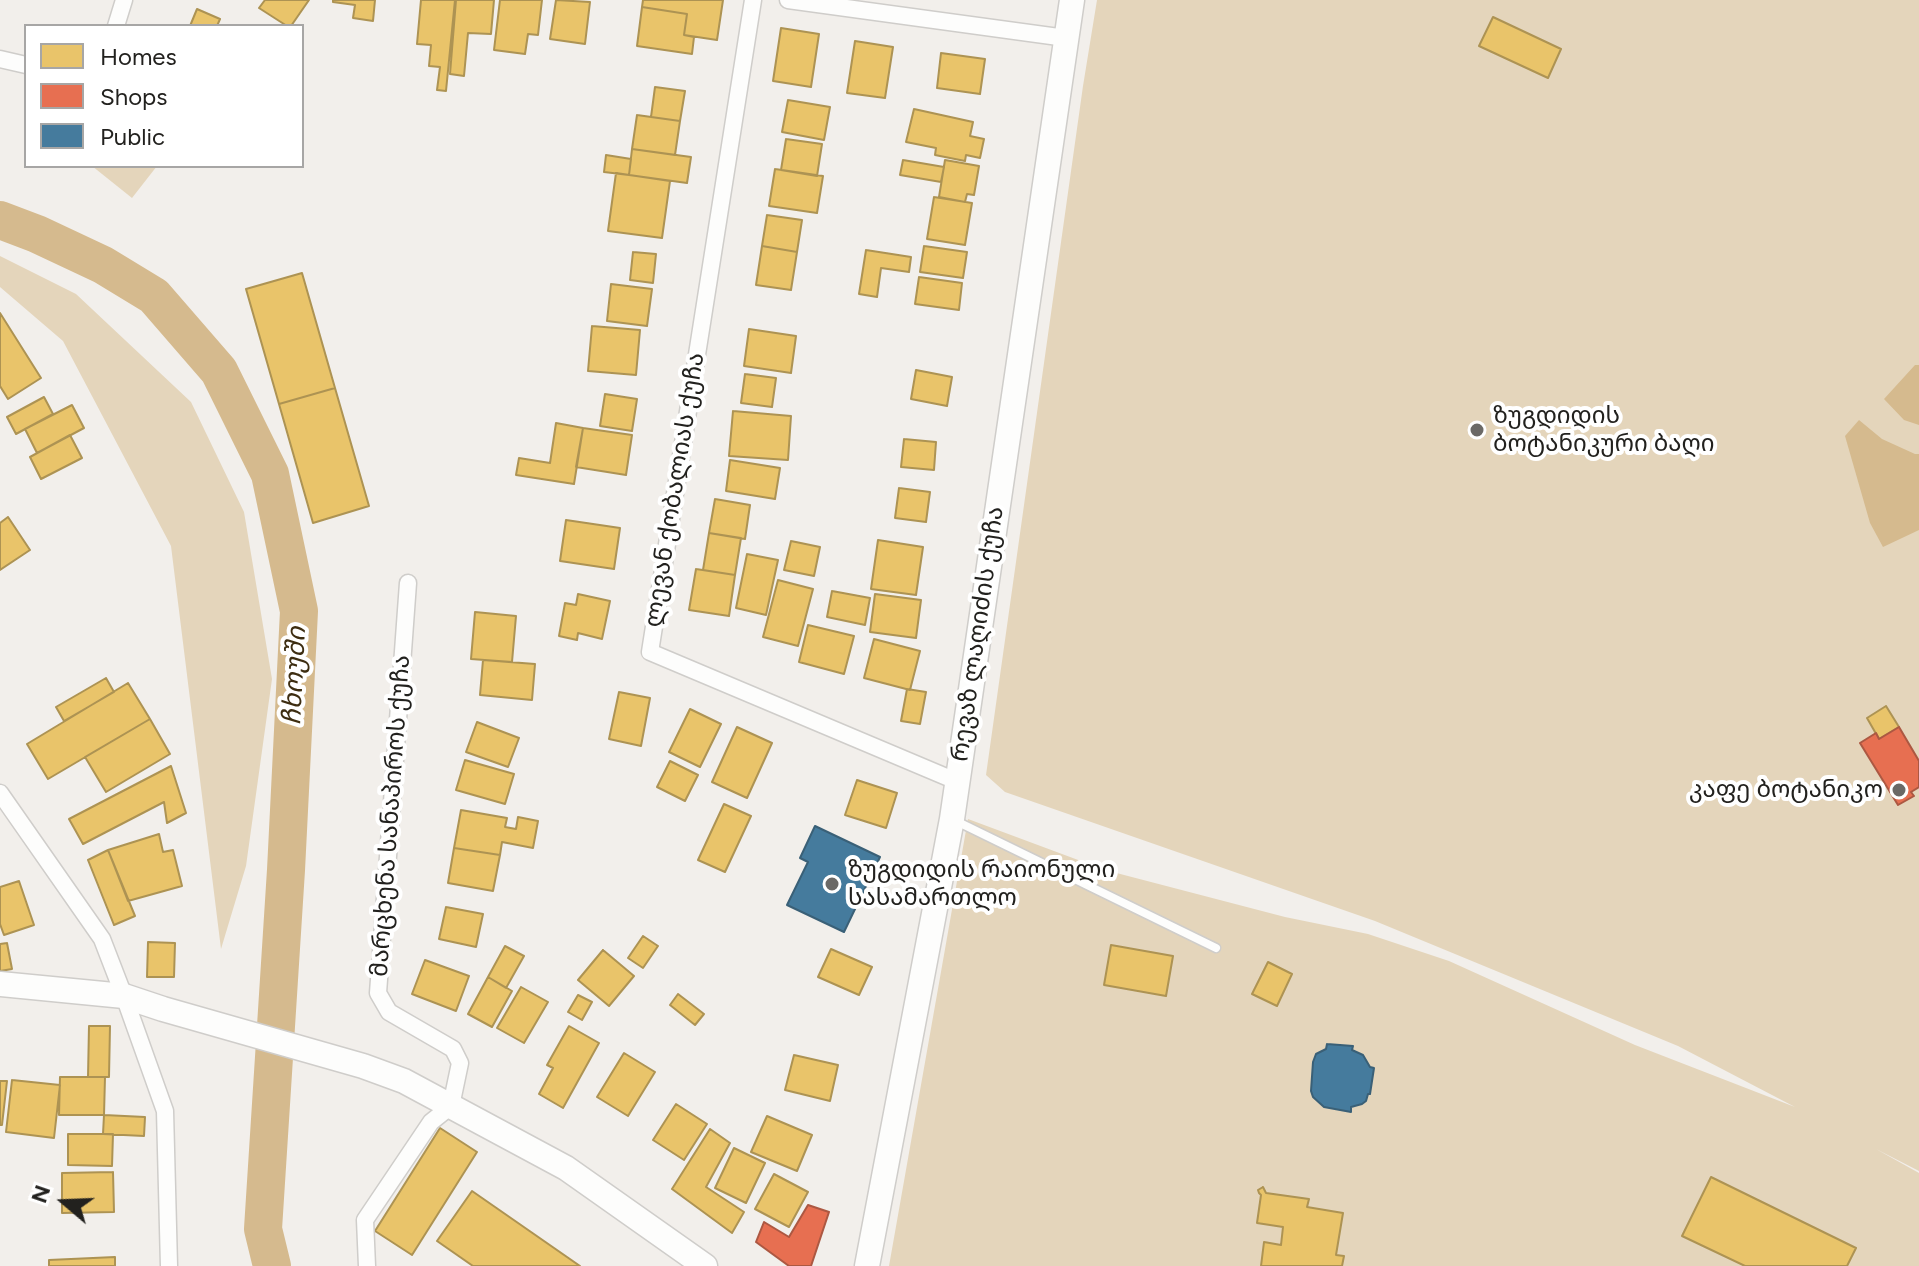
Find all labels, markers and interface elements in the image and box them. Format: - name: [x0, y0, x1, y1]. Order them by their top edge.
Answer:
- legend: [24, 24, 304, 168]
- text: Homes: [100, 42, 177, 71]
- text: Shops: [100, 82, 167, 111]
- text: Public: [100, 122, 165, 151]
- street label: ლევან ქობალიას ქუჩა: [639, 351, 711, 629]
- place label: ზუგდიდის ბოტანიკური ბაღი: [1493, 402, 1715, 458]
- marker: ზუგდიდის ბოტანიკური ბაღი: [1468, 421, 1486, 439]
- street label: რევაზ ლაღიძის ქუჩა: [946, 505, 1010, 763]
- water label: ჩხოუში: [277, 626, 313, 726]
- street label: მარცხენა სანაპიროს ქუჩა: [365, 654, 417, 978]
- place label: კაფე ბოტანიკო: [1689, 776, 1883, 804]
- marker: კაფე ბოტანიკო: [1890, 781, 1908, 799]
- place label: ზუგდიდის რაიონული სასამართლო: [848, 856, 1115, 912]
- marker: ზუგდიდის რაიონული სასამართლო: [823, 875, 841, 893]
- north arrow: [24, 1162, 104, 1242]
- text: N: [25, 1182, 56, 1206]

